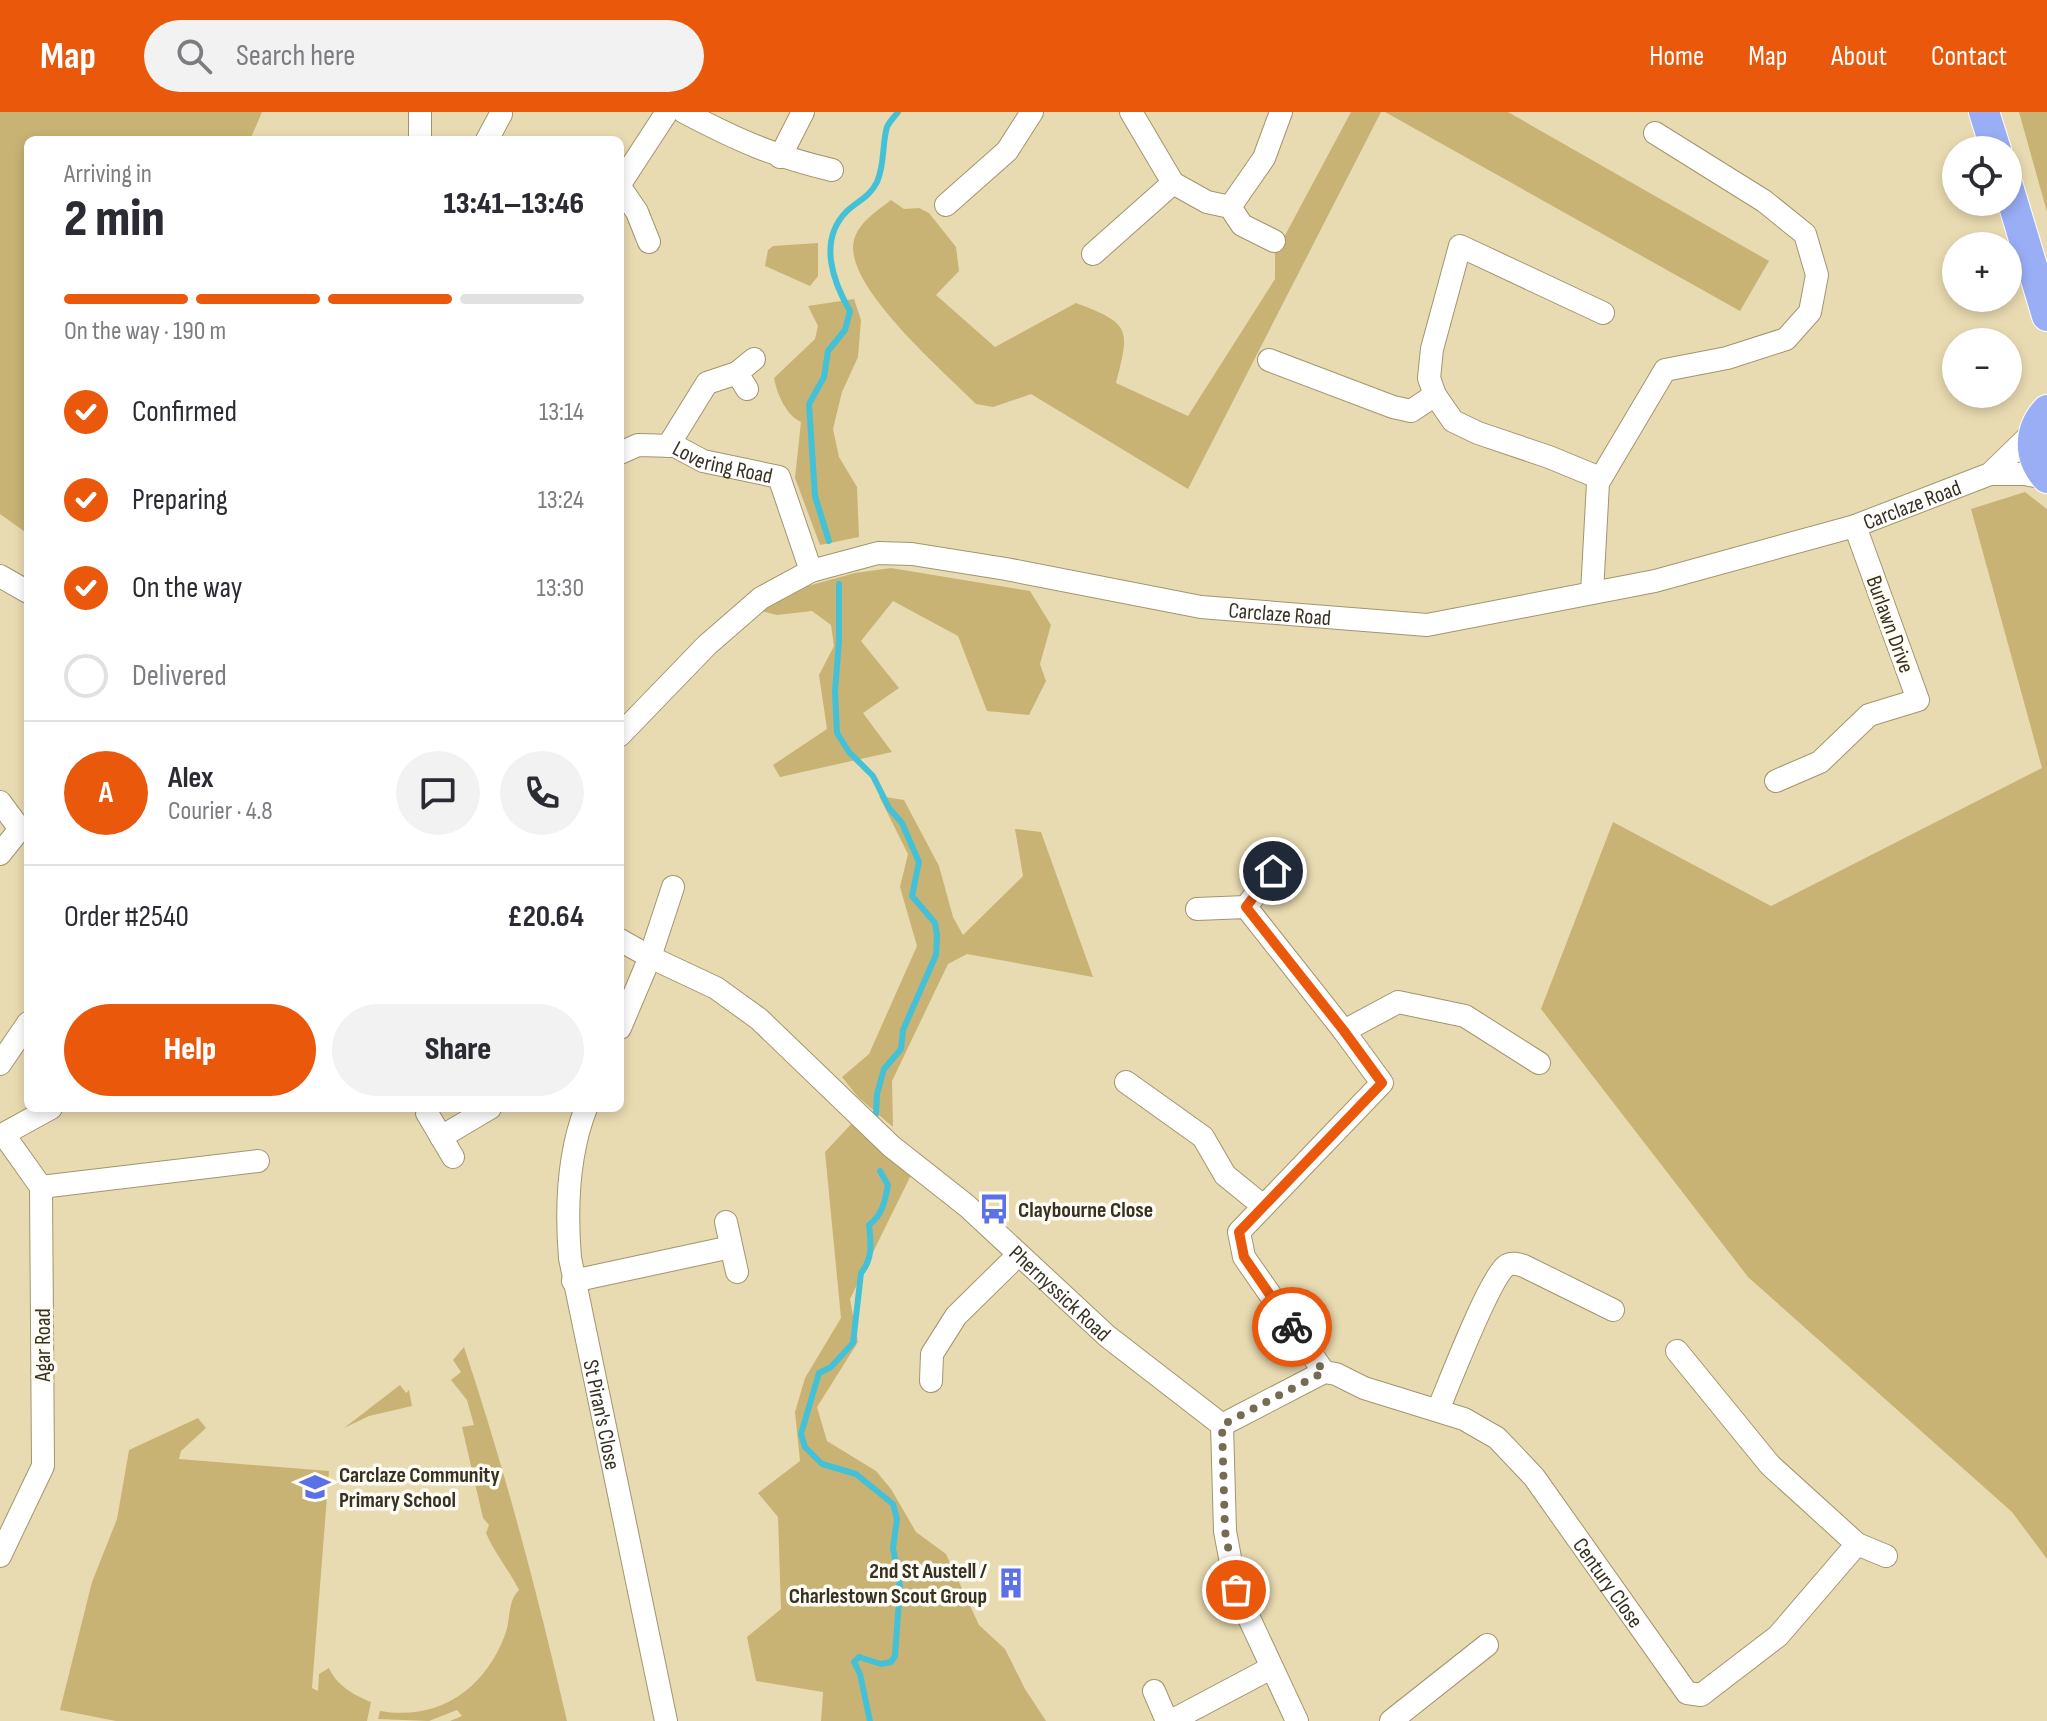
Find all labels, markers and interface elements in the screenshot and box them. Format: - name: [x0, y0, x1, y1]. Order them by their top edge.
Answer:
- search box: [144, 20, 704, 92]
- text: Map: [40, 34, 96, 79]
- icon: search: [172, 34, 216, 78]
- text: Search here: [236, 38, 355, 74]
- text: Home: [1649, 40, 1704, 73]
- text: Map: [1748, 40, 1787, 73]
- text: About: [1831, 40, 1887, 73]
- text: Contact: [1931, 40, 2007, 73]
- map controls: [1942, 136, 2022, 408]
- button: locate: [1942, 136, 2022, 216]
- text: Arriving in: [64, 159, 152, 190]
- text: 13:41–13:46: [444, 186, 584, 222]
- text: 2 min: [64, 188, 165, 251]
- button: +: [1942, 232, 2022, 312]
- text: On the way · 190 m: [64, 316, 226, 347]
- button: −: [1942, 328, 2022, 408]
- icon: check: [64, 390, 108, 434]
- text: Confirmed: [132, 394, 237, 430]
- text: 13:14: [539, 397, 584, 428]
- street label: Lovering Road: [668, 435, 775, 490]
- street label: Carclaze Road: [1859, 474, 1965, 537]
- icon: check: [64, 478, 108, 522]
- text: Preparing: [132, 482, 228, 518]
- text: 13:24: [538, 485, 584, 516]
- icon: check: [64, 566, 108, 610]
- text: On the way: [132, 570, 242, 606]
- street label: Burlawn Drive: [1860, 572, 1920, 677]
- text: 13:30: [537, 573, 584, 604]
- street label: Carclaze Road: [1227, 597, 1332, 632]
- text: Delivered: [132, 658, 227, 694]
- button: chat: [396, 751, 480, 835]
- button: phone: [500, 751, 584, 835]
- text: Alex: [168, 760, 214, 796]
- text: A: [99, 775, 113, 811]
- text: Courier · 4.8: [168, 796, 273, 827]
- pin: [1239, 837, 1307, 905]
- icon: home: [1251, 849, 1295, 893]
- text: Order #2540: [64, 899, 189, 935]
- text: £20.64: [507, 899, 584, 935]
- button: Help: [64, 1004, 316, 1096]
- button: Share: [332, 1004, 584, 1096]
- bus stop icon: Claybourne Close: [977, 1192, 1011, 1226]
- place label: Claybourne Close: [1018, 1197, 1153, 1224]
- street label: Phernyssick Road: [1003, 1240, 1116, 1348]
- courier: [1252, 1287, 1332, 1367]
- icon: bike: [1270, 1305, 1314, 1349]
- street label: Agar Road: [30, 1308, 57, 1383]
- street label: St Piran's Close: [576, 1357, 626, 1472]
- place label: Carclaze Community Primary School: [339, 1462, 500, 1514]
- school or university icon: Carclaze Community Primary School: [298, 1470, 332, 1504]
- street label: Century Close: [1566, 1533, 1648, 1633]
- pin: [1202, 1556, 1270, 1624]
- place label: 2nd St Austell / Charlestown Scout Group: [789, 1558, 988, 1610]
- building icon: 2nd St Austell / Charlestown Scout Group: [994, 1566, 1028, 1600]
- icon: bag: [1214, 1568, 1258, 1612]

